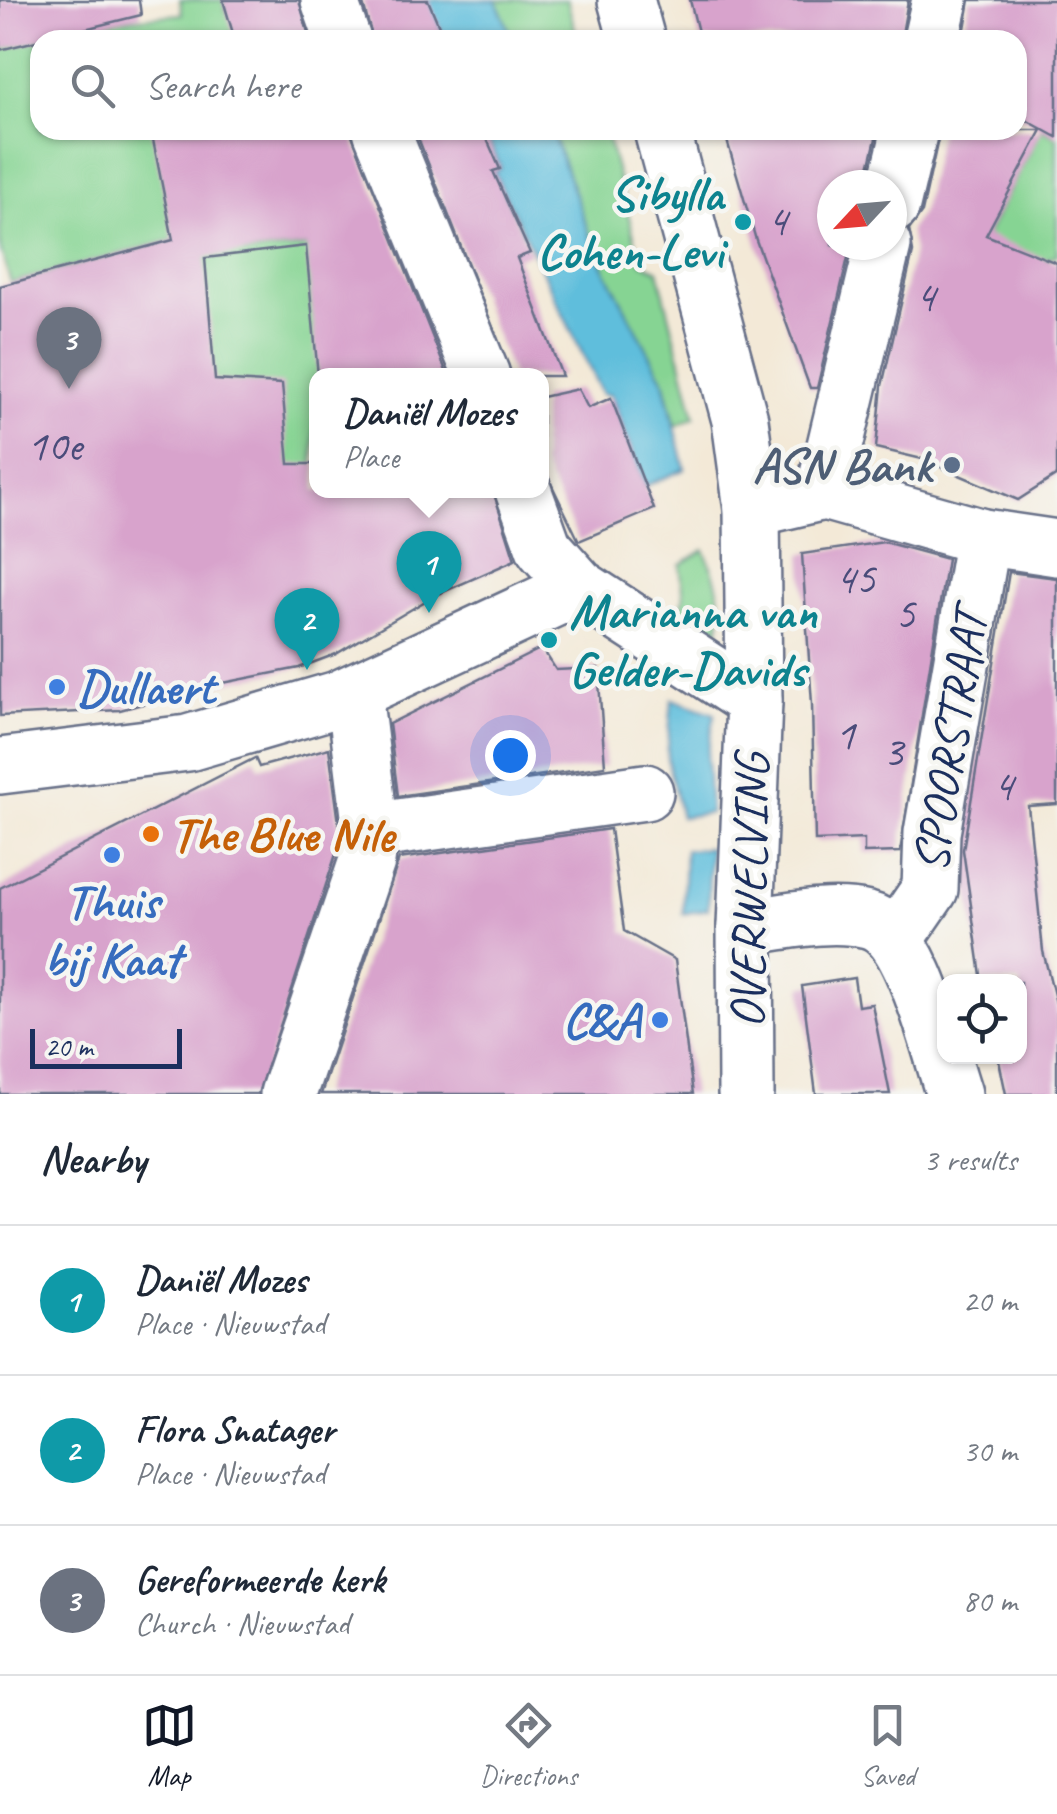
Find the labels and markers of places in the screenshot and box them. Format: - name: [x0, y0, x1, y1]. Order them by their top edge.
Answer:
- place label: Sibylla Cohen-Levi: [537, 162, 729, 283]
- marker: Sibylla Cohen-Levi: [732, 211, 754, 233]
- pin: 3: [36, 306, 102, 389]
- place label: ASN Bank: [753, 434, 936, 497]
- marker: ASN Bank: [941, 454, 963, 476]
- pin: 1: [396, 530, 462, 613]
- place label: Marianna van Gelder-Davids: [569, 580, 818, 701]
- pin: 2: [274, 588, 340, 670]
- marker: Marianna van Gelder-Davids: [538, 629, 560, 651]
- place label: Dullaert: [77, 656, 219, 719]
- marker: Dullaert: [46, 676, 68, 698]
- place label: The Blue Nile: [171, 803, 397, 866]
- marker: The Blue Nile: [140, 823, 162, 845]
- marker: Thuis bij Kaat: [101, 844, 123, 866]
- place label: Thuis bij Kaat: [44, 870, 188, 991]
- place label: C&A: [562, 989, 643, 1052]
- marker: C&A: [649, 1009, 671, 1031]

